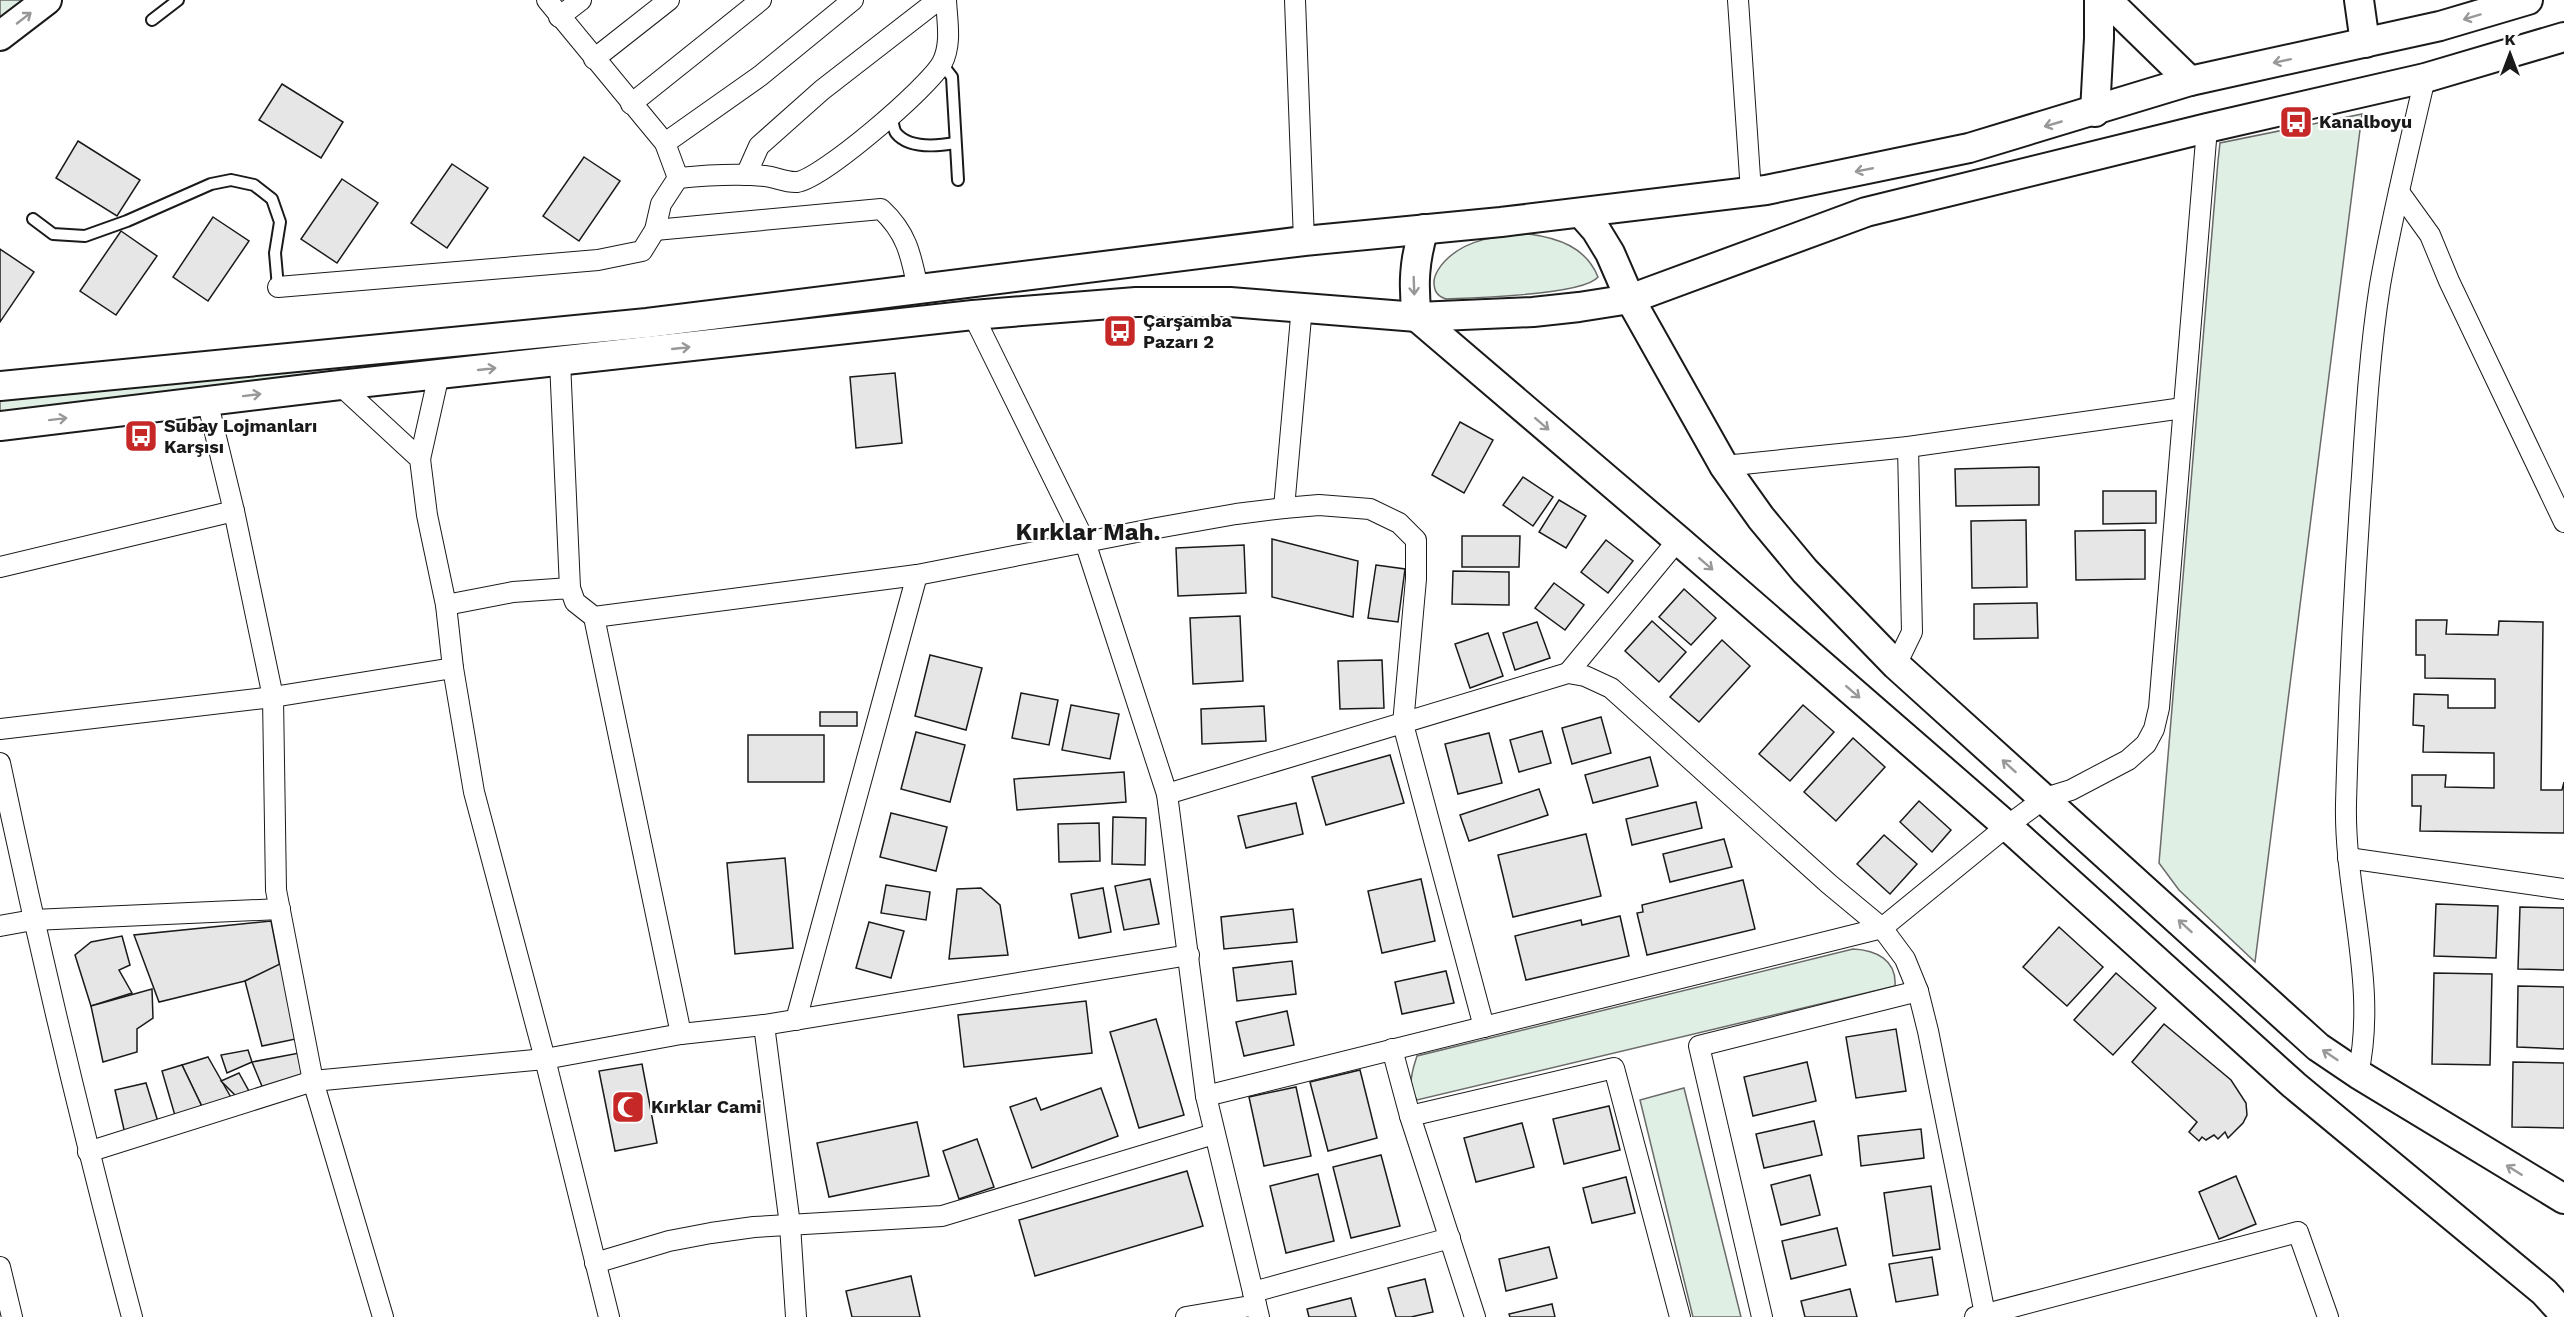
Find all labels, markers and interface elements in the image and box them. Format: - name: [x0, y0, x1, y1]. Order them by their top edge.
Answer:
- one-way arrow: [15, 12, 31, 25]
- one-way arrow: [2463, 12, 2482, 23]
- north arrow: [2480, 24, 2540, 84]
- text: K: [2504, 30, 2516, 49]
- one-way arrow: [2273, 56, 2292, 68]
- bus stop icon: Kanalboyu: [2278, 104, 2314, 140]
- place label: Kanalboyu: [2319, 111, 2412, 132]
- one-way arrow: [2044, 119, 2063, 130]
- one-way arrow: [1855, 165, 1874, 176]
- one-way arrow: [1409, 276, 1420, 296]
- place label: Çarşamba Pazarı 2: [1143, 310, 1232, 352]
- bus stop icon: Çarşamba Pazarı 2: [1102, 313, 1138, 349]
- one-way arrow: [670, 342, 690, 353]
- one-way arrow: [477, 363, 497, 374]
- one-way arrow: [241, 389, 261, 400]
- one-way arrow: [48, 413, 67, 424]
- place label: Subay Lojmanları Karşısı: [164, 415, 317, 457]
- one-way arrow: [1534, 417, 1549, 431]
- bus stop icon: Subay Lojmanları Karşısı: [123, 418, 159, 454]
- district label: Kırklar Mah.: [1015, 518, 1161, 546]
- one-way arrow: [1698, 557, 1713, 571]
- one-way arrow: [1845, 686, 1861, 699]
- one-way arrow: [2002, 759, 2017, 773]
- one-way arrow: [2178, 919, 2193, 933]
- one-way arrow: [2323, 1049, 2339, 1061]
- mosque icon: Kırklar Cami: [610, 1089, 646, 1125]
- place label: Kırklar Cami: [651, 1096, 762, 1117]
- one-way arrow: [2506, 1163, 2523, 1175]

